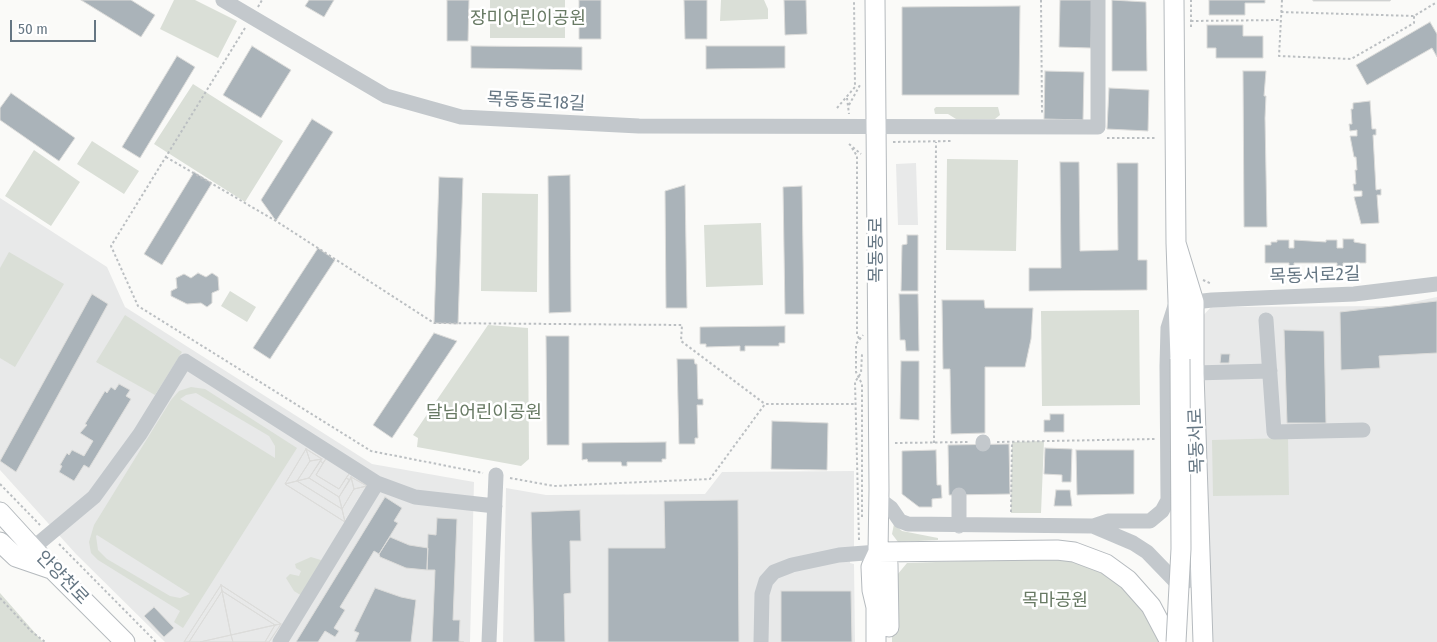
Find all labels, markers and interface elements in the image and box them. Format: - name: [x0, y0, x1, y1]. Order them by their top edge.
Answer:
- park label: 장미어린이공원: [470, 8, 586, 30]
- scale bar: [12, 10, 99, 42]
- text: 50 m: [18, 20, 48, 38]
- street label: 목동동로18길: [486, 89, 586, 115]
- street label: 목동동로: [866, 217, 888, 283]
- street label: 목동서로2길: [1269, 264, 1361, 288]
- park label: 달님어린이공원: [426, 402, 542, 424]
- street label: 목동서로: [1185, 408, 1209, 474]
- street label: 안양천로: [31, 547, 93, 609]
- park label: 목마공원: [1022, 590, 1088, 612]

